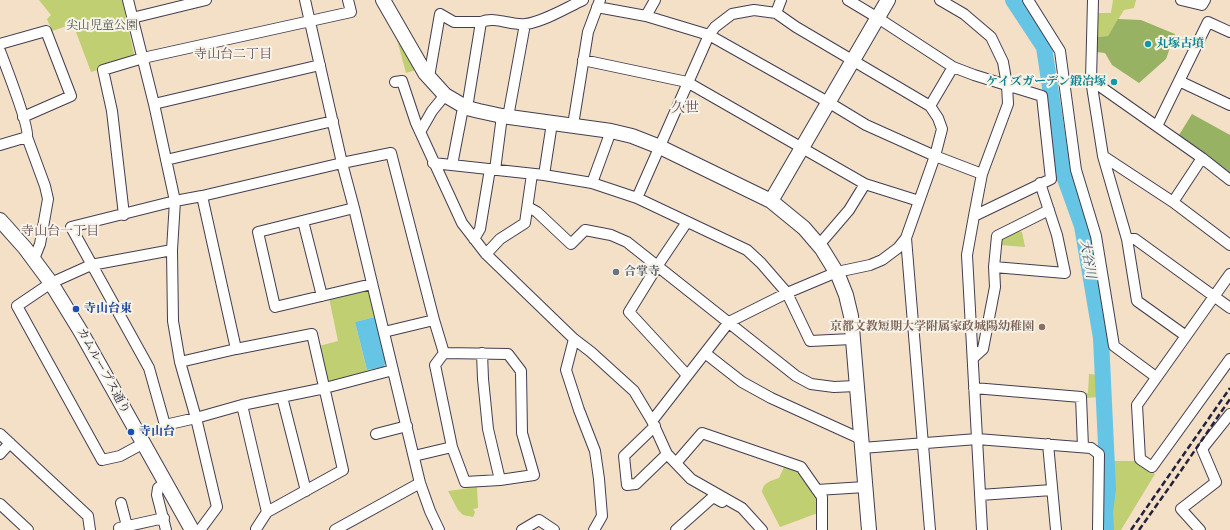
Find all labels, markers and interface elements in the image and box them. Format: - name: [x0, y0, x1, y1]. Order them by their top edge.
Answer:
- park label: 尖山児童公園: [66, 19, 138, 33]
- place label: 丸塚古墳: [1156, 37, 1204, 51]
- marker: 丸塚古墳: [1143, 39, 1153, 49]
- district label: 寺山台二丁目: [194, 47, 272, 63]
- place label: ケイズガーデン鍛冶塚: [986, 75, 1106, 89]
- marker: ケイズガーデン鍛冶塚: [1109, 77, 1119, 87]
- district label: 久世: [671, 101, 699, 117]
- district label: 寺山台一丁目: [21, 224, 99, 240]
- water label: 大谷川: [1076, 238, 1098, 280]
- place label: 合掌寺: [624, 265, 660, 279]
- marker: 合掌寺: [611, 267, 621, 277]
- place label: 寺山台東: [84, 302, 132, 316]
- marker: 寺山台東: [71, 304, 81, 314]
- place label: 京都文教短期大学附属家政城陽幼稚園: [830, 320, 1034, 334]
- marker: 京都文教短期大学附属家政城陽幼稚園: [1037, 322, 1047, 332]
- street label: カムループス通り: [73, 326, 133, 416]
- place label: 寺山台: [139, 425, 175, 439]
- marker: 寺山台: [126, 427, 136, 437]

